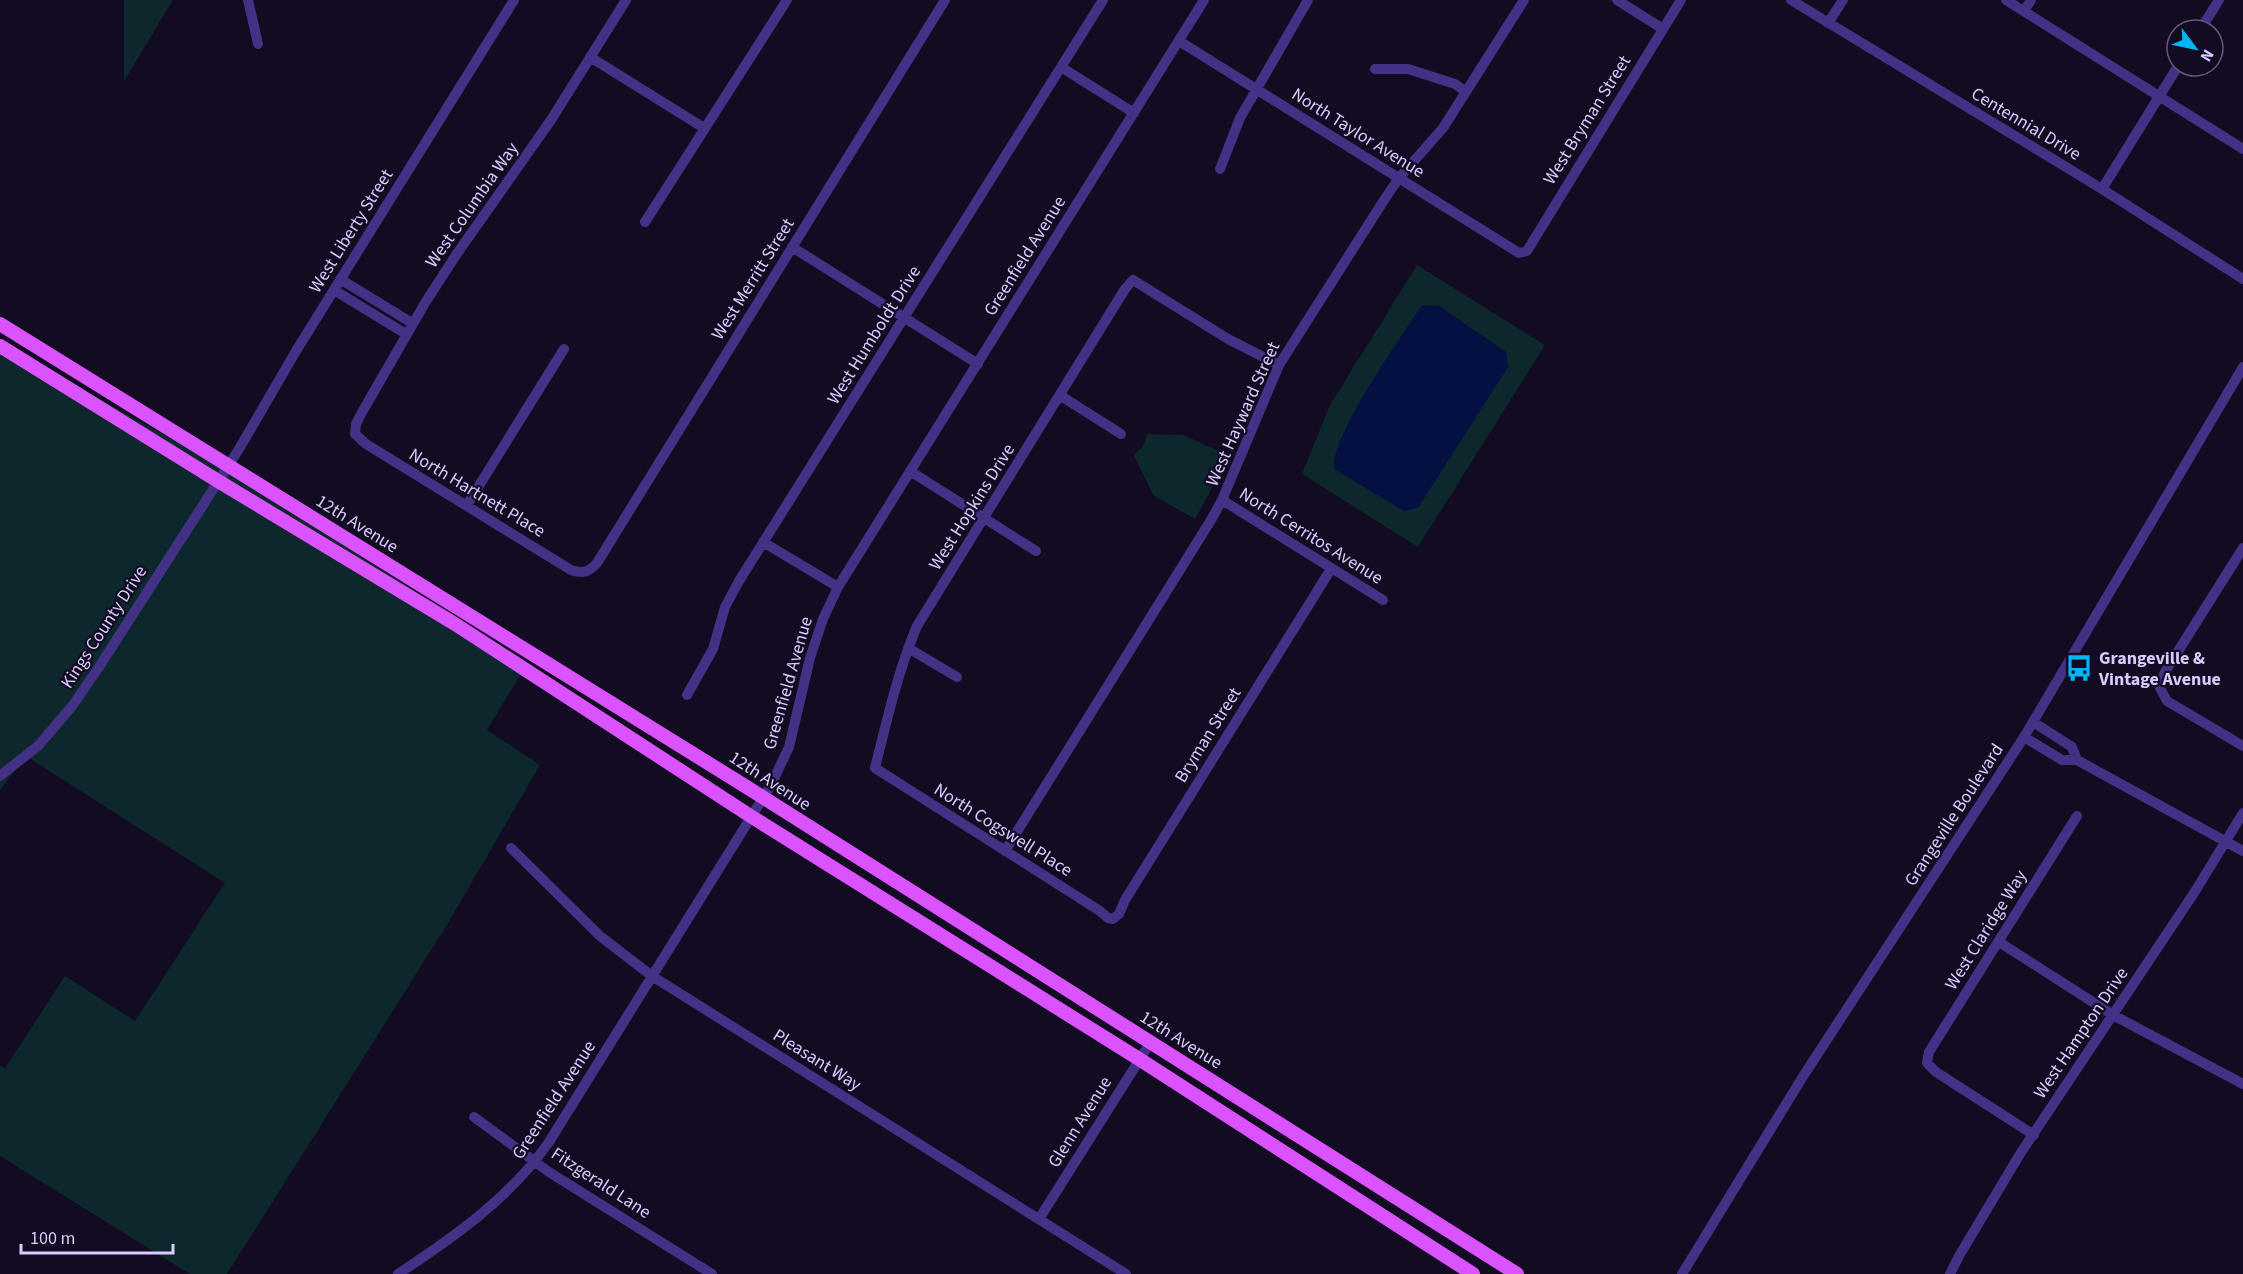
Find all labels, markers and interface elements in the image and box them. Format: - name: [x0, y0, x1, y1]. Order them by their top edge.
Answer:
- north arrow: [2165, 18, 2225, 78]
- text: N: [2195, 45, 2219, 66]
- street label: West Bryman Street: [1537, 51, 1637, 189]
- street label: Centennial Drive: [1966, 81, 2086, 167]
- street label: North Taylor Avenue: [1287, 82, 1429, 184]
- street label: West Columbia Way: [419, 137, 525, 273]
- street label: West Liberty Street: [303, 164, 399, 298]
- street label: Greenfield Avenue: [978, 191, 1072, 321]
- street label: West Merritt Street: [705, 213, 801, 345]
- street label: West Humboldt Drive: [821, 261, 927, 409]
- street label: West Hayward Street: [1200, 338, 1286, 490]
- street label: West Hopkins Drive: [923, 439, 1021, 575]
- street label: North Hartnett Place: [404, 442, 550, 544]
- street label: North Cerritos Avenue: [1234, 482, 1388, 590]
- street label: 12th Avenue: [311, 489, 403, 559]
- street label: Kings County Drive: [55, 561, 153, 693]
- street label: Greenfield Avenue: [757, 614, 819, 752]
- place label: Grangeville & Vintage Avenue: [2098, 646, 2221, 692]
- bus stop icon: Grangeville & Vintage Avenue: [2064, 653, 2094, 683]
- street label: Bryman Street: [1169, 682, 1247, 788]
- street label: Grangeville Boulevard: [1899, 739, 2009, 891]
- street label: 12th Avenue: [724, 745, 816, 817]
- street label: North Cogswell Place: [929, 777, 1077, 883]
- street label: West Claridge Way: [1939, 865, 2033, 995]
- street label: West Hampton Drive: [2028, 962, 2134, 1104]
- street label: 12th Avenue: [1135, 1005, 1227, 1075]
- street label: Pleasant Way: [768, 1023, 867, 1097]
- street label: Greenfield Avenue: [506, 1036, 602, 1164]
- street label: Glenn Avenue: [1042, 1071, 1118, 1172]
- street label: Fitzgerald Lane: [546, 1141, 656, 1225]
- scale bar: [21, 1217, 172, 1255]
- text: 100 m: [30, 1226, 75, 1251]

